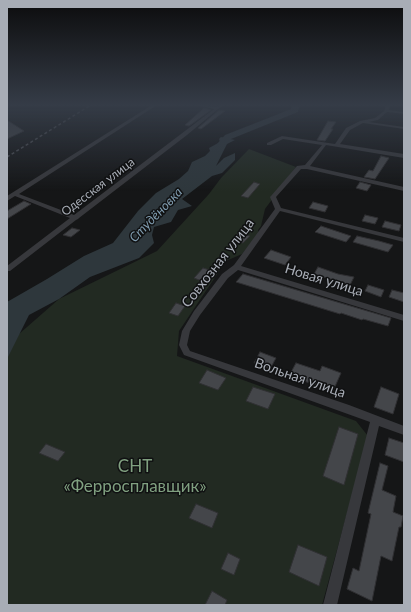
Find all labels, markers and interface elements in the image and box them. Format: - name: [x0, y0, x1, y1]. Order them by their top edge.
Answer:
- street label: Одесская улица: [59, 155, 137, 219]
- water label: Студёновка: [126, 184, 186, 246]
- street label: Совхозная улица: [178, 215, 258, 311]
- street label: Новая улица: [283, 260, 365, 300]
- street label: Вольная улица: [252, 355, 348, 401]
- park label: СНТ «Ферросплавщик»: [63, 457, 207, 497]

